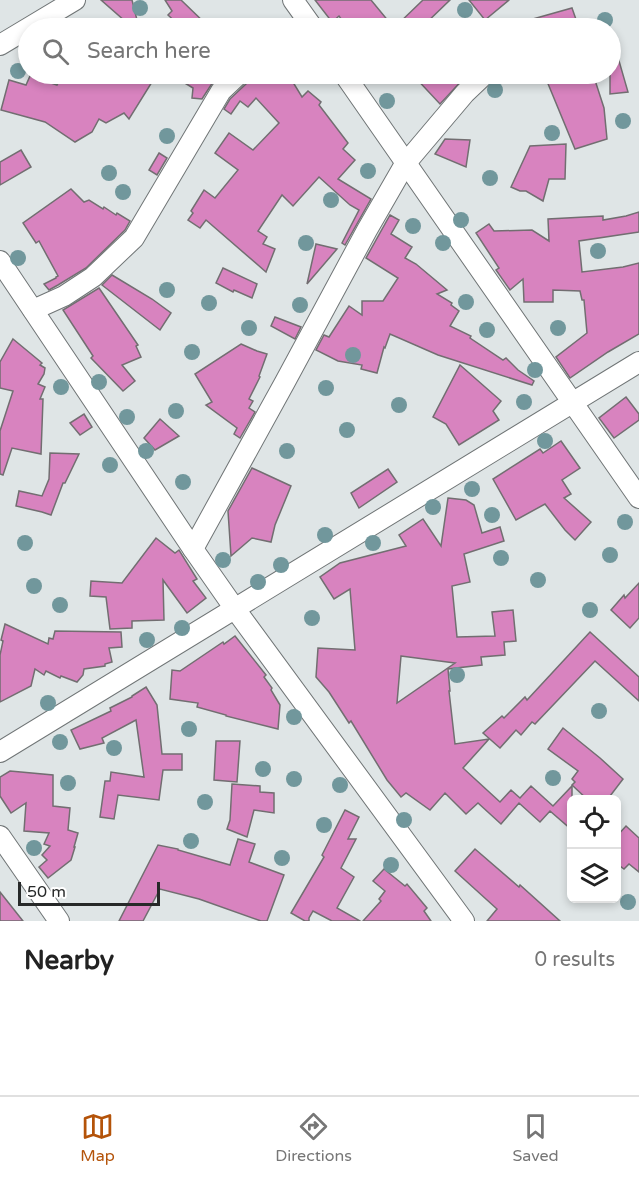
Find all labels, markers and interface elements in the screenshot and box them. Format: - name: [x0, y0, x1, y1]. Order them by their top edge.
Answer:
- search box: [18, 18, 621, 84]
- icon: search: [39, 35, 72, 68]
- text: Search here: [87, 38, 211, 64]
- map controls: [567, 795, 621, 903]
- button: locate: [567, 795, 621, 849]
- button: layers: [567, 849, 621, 903]
- scale bar: [18, 879, 160, 906]
- text: 50 m: [27, 882, 66, 902]
- text: Nearby: [24, 945, 114, 976]
- text: 0 results: [535, 948, 615, 972]
- tab: Map: [80, 1110, 115, 1166]
- tab: Directions: [275, 1110, 352, 1166]
- tab: Saved: [512, 1110, 559, 1166]

